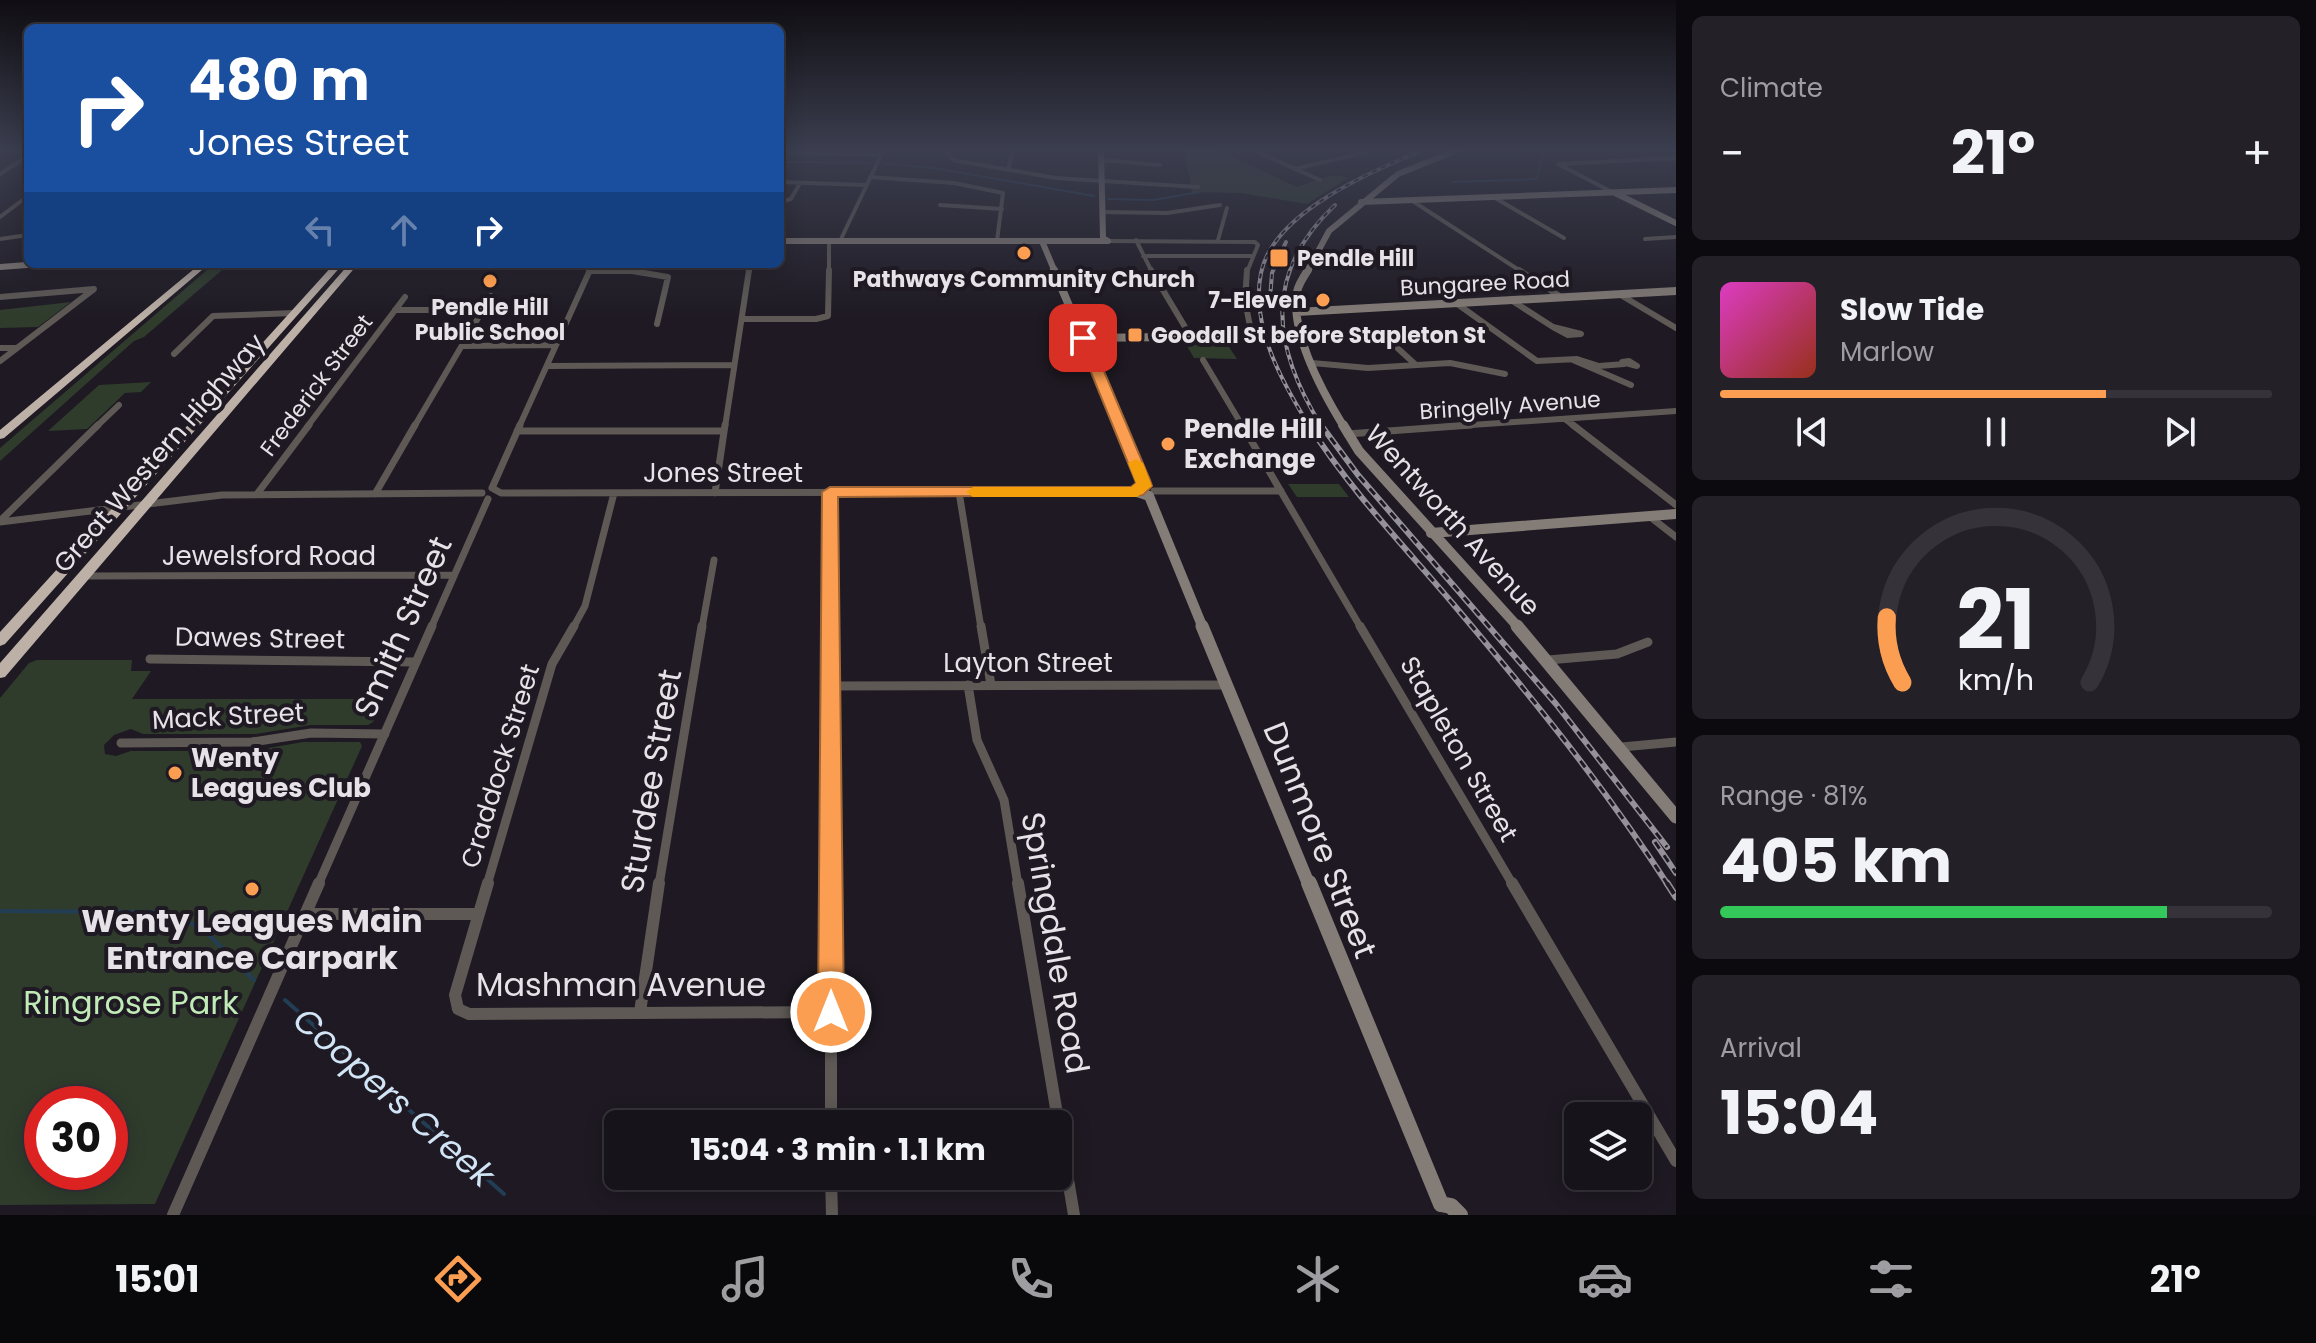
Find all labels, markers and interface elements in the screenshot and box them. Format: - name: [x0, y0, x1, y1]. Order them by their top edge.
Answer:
- text: 480 m: [188, 41, 370, 120]
- icon: right: [56, 56, 160, 160]
- text: Climate: [1720, 70, 1823, 106]
- text: 21°: [1951, 111, 2035, 195]
- text: Jones Street: [188, 117, 409, 168]
- text: −: [1720, 123, 1744, 184]
- text: +: [2242, 123, 2272, 184]
- icon: left: [298, 208, 342, 252]
- icon: ahead: [382, 208, 426, 252]
- icon: right: [466, 208, 510, 252]
- place label: Pendle Hill: [1297, 243, 1414, 274]
- marker: Pathways Community Church: [1015, 244, 1033, 262]
- marker: Pendle Hill: [1268, 247, 1290, 269]
- place label: Pathways Community Church: [853, 264, 1195, 295]
- street label: Bungaree Road: [1399, 264, 1571, 303]
- marker: Pendle Hill Public School: [481, 272, 499, 290]
- place label: 7-Eleven: [1208, 285, 1307, 316]
- text: Slow Tide: [1840, 288, 1984, 331]
- marker: 7-Eleven: [1314, 291, 1332, 309]
- place label: Pendle Hill Public School: [415, 292, 565, 348]
- pin: [1049, 304, 1117, 372]
- street label: Frederick Street: [253, 308, 380, 463]
- icon: arrive: [1061, 316, 1105, 360]
- place label: Goodall St before Stapleton St: [1151, 320, 1486, 351]
- street label: Great Western Highway: [45, 325, 273, 580]
- marker: Goodall St before Stapleton St: [1126, 326, 1144, 344]
- text: Marlow: [1840, 334, 1934, 370]
- street label: Bringelly Avenue: [1418, 384, 1602, 427]
- icon: previous: [1790, 410, 1834, 454]
- icon: pause: [1974, 410, 2018, 454]
- icon: next: [2158, 410, 2202, 454]
- place label: Pendle Hill Exchange: [1184, 411, 1323, 477]
- street label: Wentworth Avenue: [1357, 417, 1549, 623]
- marker: Pendle Hill Exchange: [1159, 435, 1177, 453]
- street label: Jones Street: [643, 455, 803, 491]
- street label: Smith Street: [343, 529, 463, 725]
- street label: Jewelsford Road: [162, 538, 376, 574]
- text: 21: [1957, 562, 2035, 678]
- street label: Dawes Street: [175, 619, 345, 657]
- street label: Layton Street: [943, 645, 1113, 681]
- street label: Stapleton Street: [1391, 650, 1527, 848]
- street label: Craddock Street: [452, 660, 548, 872]
- text: km/h: [1958, 661, 2034, 701]
- street label: Sturdee Street: [609, 666, 692, 896]
- street label: Mack Street: [151, 694, 305, 738]
- street label: Dunmore Street: [1253, 715, 1388, 965]
- place label: Wenty Leagues Club: [191, 740, 371, 806]
- marker: Wenty Leagues Club: [166, 764, 184, 782]
- text: Range · 81%: [1720, 778, 1868, 814]
- street label: Springdale Road: [1010, 808, 1101, 1077]
- text: 405 km: [1720, 819, 1952, 903]
- marker: Wenty Leagues Main Entrance Carpark: [243, 880, 261, 898]
- place label: Wenty Leagues Main Entrance Carpark: [81, 898, 423, 980]
- street label: Mashman Avenue: [476, 962, 766, 1007]
- position arrow: [789, 970, 873, 1054]
- park label: Ringrose Park: [23, 980, 239, 1025]
- water label: Coopers Creek: [283, 996, 506, 1199]
- text: Arrival: [1720, 1030, 1802, 1066]
- text: 15:04: [1720, 1071, 1878, 1155]
- speed limit sign: 30: [24, 1086, 128, 1190]
- map controls: [1564, 1102, 1652, 1190]
- button: layers: [1564, 1102, 1652, 1190]
- text: 15:04 · 3 min · 1.1 km: [690, 1128, 986, 1171]
- icon: directions: [430, 1251, 486, 1307]
- icon: music: [717, 1251, 773, 1307]
- icon: phone: [1003, 1251, 1059, 1307]
- icon: climate: [1290, 1251, 1346, 1307]
- icon: car: [1577, 1251, 1633, 1307]
- icon: filters: [1863, 1251, 1919, 1307]
- text: 15:01: [115, 1254, 199, 1305]
- text: 21°: [2150, 1254, 2201, 1305]

